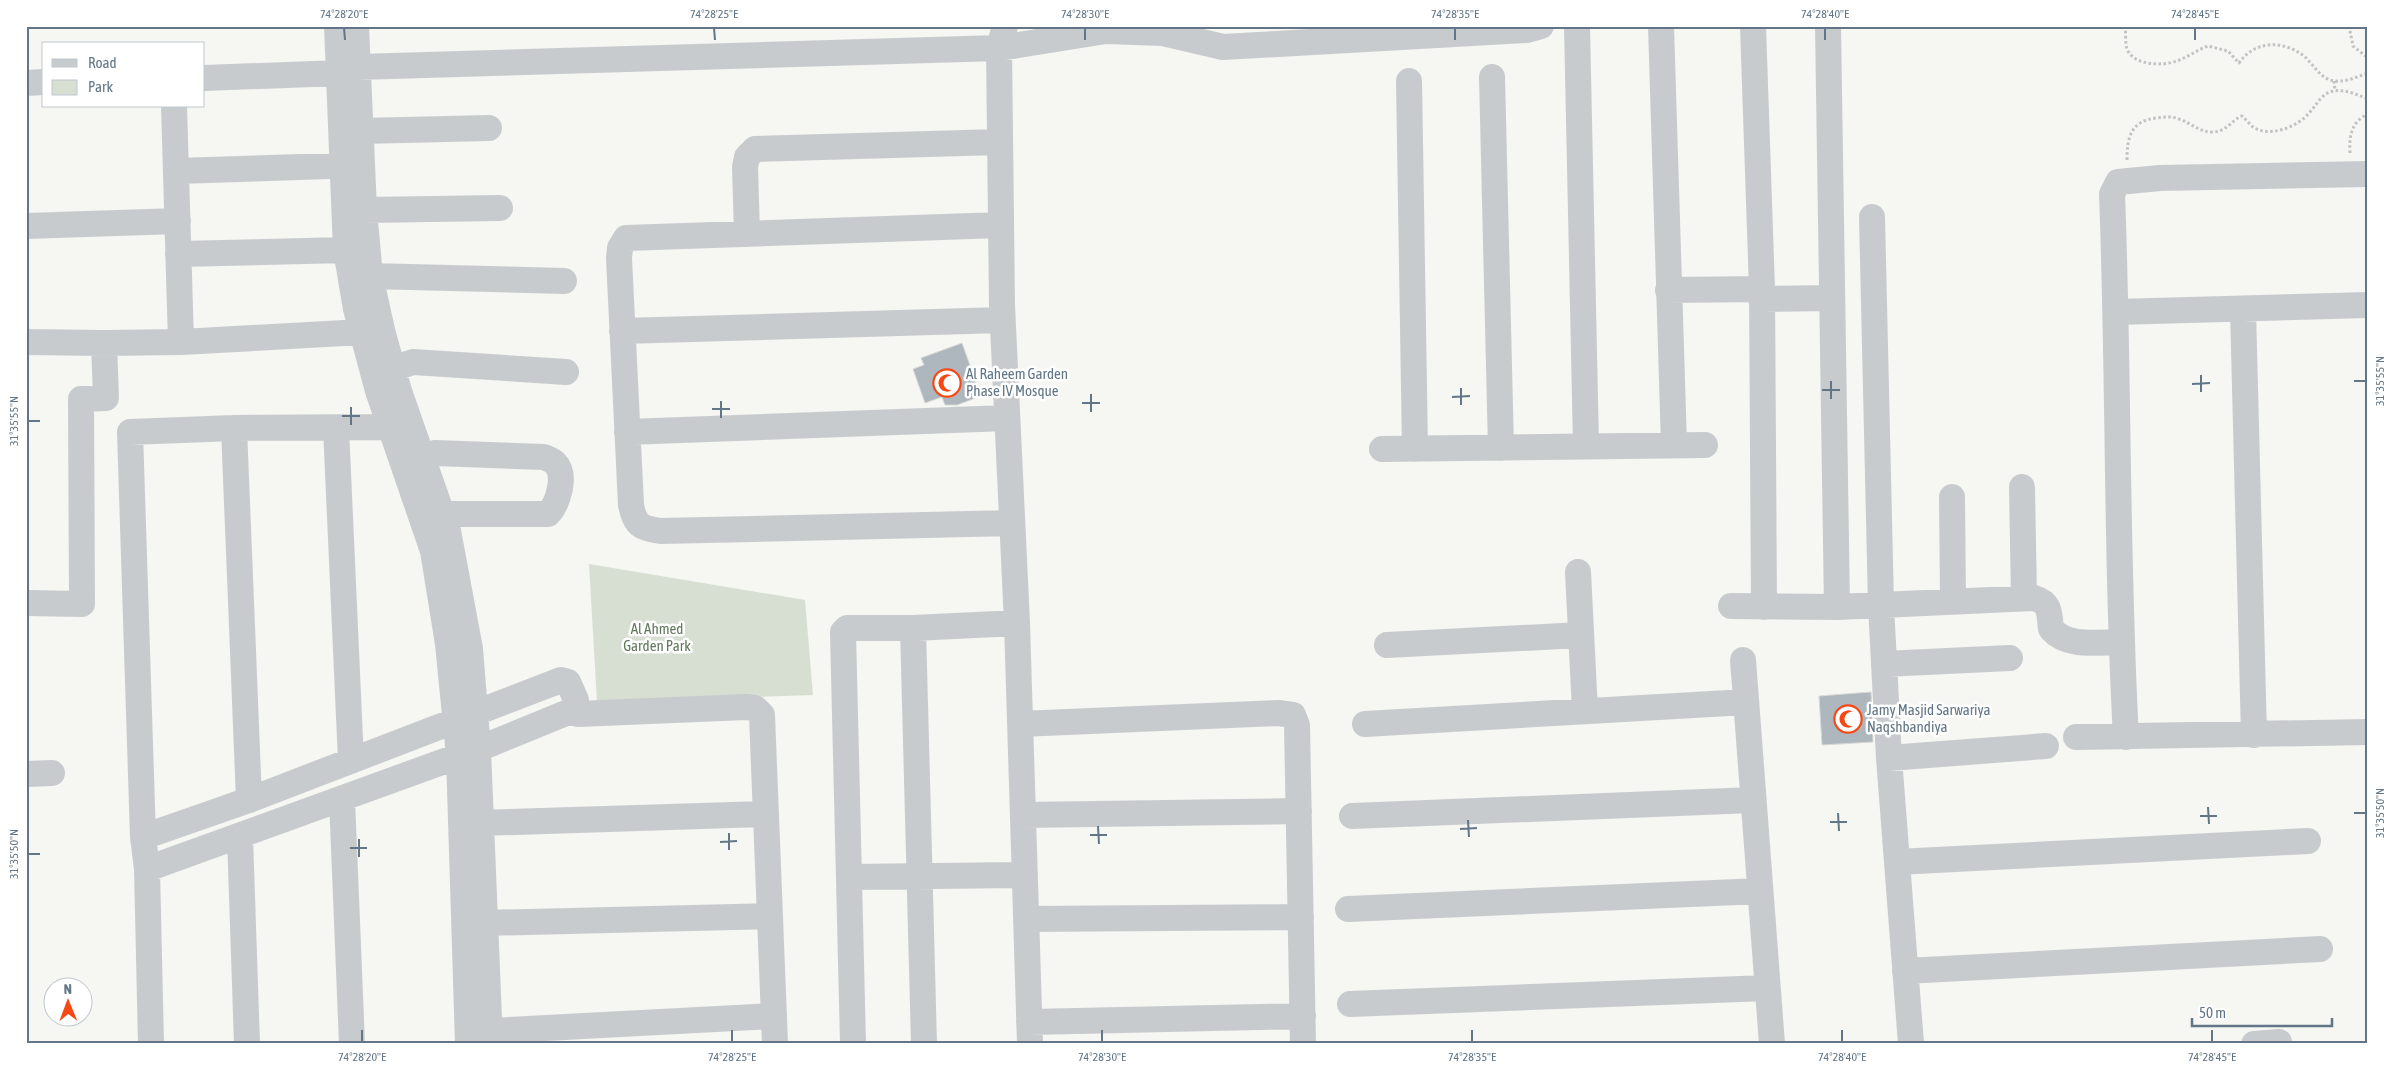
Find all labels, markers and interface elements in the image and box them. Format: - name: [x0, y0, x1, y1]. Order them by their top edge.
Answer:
- text: 74°28'20"E: [320, 7, 368, 21]
- text: 74°28'25"E: [690, 7, 738, 21]
- text: 74°28'30"E: [1061, 7, 1109, 21]
- text: 74°28'35"E: [1431, 7, 1479, 21]
- text: 74°28'40"E: [1801, 7, 1849, 21]
- text: 74°28'45"E: [2171, 7, 2219, 21]
- legend: [42, 42, 205, 108]
- text: Road: [88, 54, 117, 71]
- text: Park: [88, 78, 113, 95]
- text: 31°35'55"N: [2373, 356, 2387, 406]
- place label: Al Raheem Garden Phase IV Mosque: [966, 365, 1068, 399]
- mosque icon: Al Raheem Garden Phase IV Mosque: [932, 368, 962, 398]
- text: 31°35'55"N: [7, 396, 21, 446]
- park label: Al Ahmed Garden Park: [623, 620, 691, 654]
- place label: Jamy Masjid Sarwariya Naqshbandiya: [1867, 701, 1991, 735]
- mosque icon: Jamy Masjid Sarwariya Naqshbandiya: [1833, 704, 1863, 734]
- text: 31°35'50"N: [2373, 788, 2387, 838]
- text: 31°35'50"N: [7, 829, 21, 879]
- north arrow: [42, 978, 92, 1028]
- text: N: [64, 981, 72, 997]
- scale bar: [2192, 995, 2332, 1027]
- text: 50 m: [2199, 1004, 2226, 1021]
- text: 74°28'20"E: [338, 1050, 386, 1064]
- text: 74°28'25"E: [708, 1050, 756, 1064]
- text: 74°28'30"E: [1078, 1050, 1126, 1064]
- text: 74°28'35"E: [1448, 1050, 1496, 1064]
- text: 74°28'40"E: [1818, 1050, 1866, 1064]
- text: 74°28'45"E: [2188, 1050, 2236, 1064]

